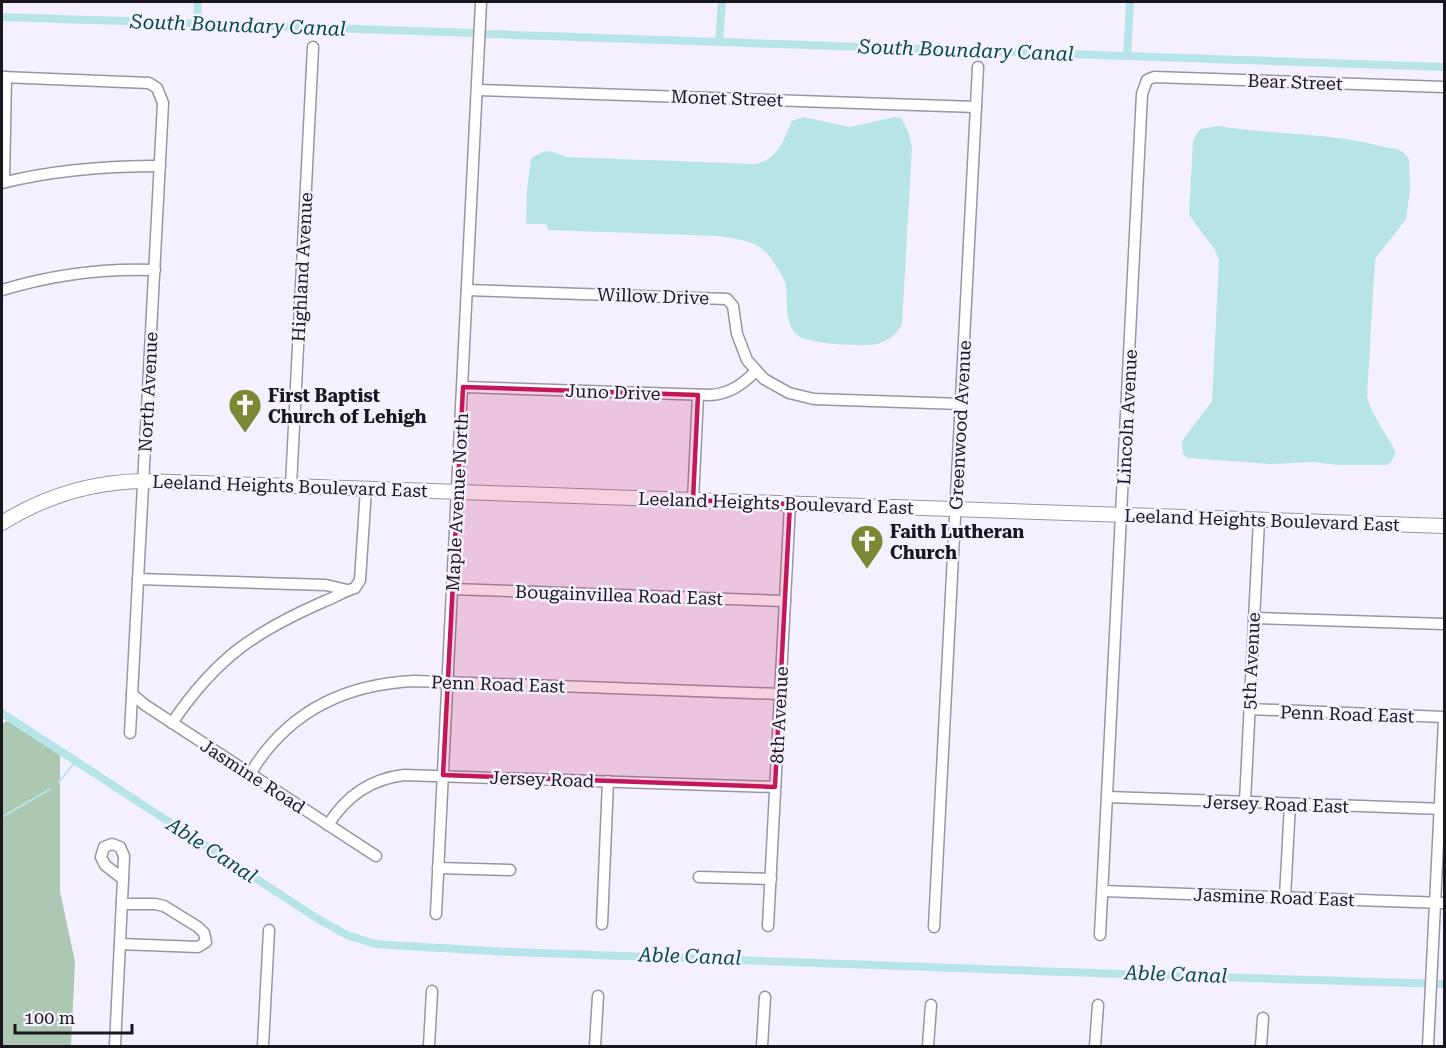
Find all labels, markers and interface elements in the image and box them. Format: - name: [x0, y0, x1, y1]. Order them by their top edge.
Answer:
- water label: South Boundary Canal: [129, 9, 346, 41]
- water label: South Boundary Canal: [857, 34, 1074, 66]
- street label: Bear Street: [1247, 70, 1343, 94]
- street label: Monet Street: [670, 86, 784, 110]
- street label: Highland Avenue: [288, 192, 316, 342]
- street label: Willow Drive: [597, 284, 710, 308]
- street label: North Avenue: [134, 331, 162, 453]
- street label: Greenwood Avenue: [945, 340, 975, 510]
- street label: Lincoln Avenue: [1113, 349, 1141, 485]
- street label: Juno Drive: [565, 380, 661, 404]
- place label: First Baptist Church of Lehigh: [268, 385, 427, 427]
- church icon: First Baptist Church of Lehigh: [227, 387, 263, 434]
- street label: Maple Avenue North: [442, 412, 472, 592]
- street label: Leeland Heights Boulevard East: [152, 471, 428, 501]
- street label: Leeland Heights Boulevard East: [638, 488, 914, 518]
- street label: Leeland Heights Boulevard East: [1124, 505, 1400, 535]
- place label: Faith Lutheran Church: [890, 521, 1024, 563]
- church icon: Faith Lutheran Church: [849, 523, 885, 570]
- street label: Bougainvillea Road East: [515, 581, 724, 609]
- street label: 5th Avenue: [1238, 612, 1264, 710]
- street label: 8th Avenue: [766, 666, 792, 764]
- street label: Penn Road East: [431, 671, 566, 697]
- street label: Penn Road East: [1280, 701, 1415, 727]
- street label: Jasmine Road: [197, 734, 310, 818]
- street label: Jersey Road: [489, 767, 595, 791]
- street label: Jersey Road East: [1203, 791, 1350, 817]
- water label: Able Canal: [162, 811, 262, 888]
- street label: Jasmine Road East: [1193, 884, 1355, 910]
- water label: Able Canal: [637, 942, 742, 970]
- water label: Able Canal: [1123, 960, 1228, 988]
- scale bar: [15, 997, 132, 1035]
- text: 100 m: [24, 1007, 75, 1028]

